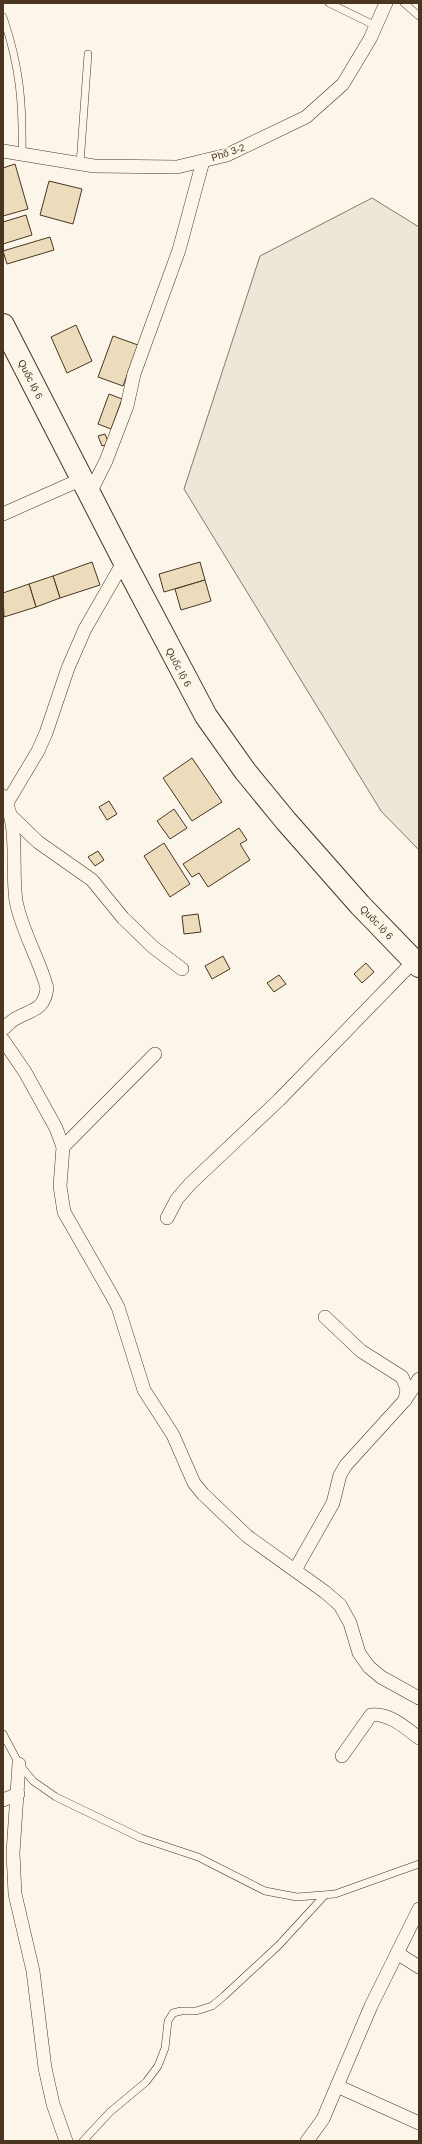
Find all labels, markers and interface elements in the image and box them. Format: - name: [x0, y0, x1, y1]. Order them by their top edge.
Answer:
- street label: Phố 3-2: [210, 141, 247, 163]
- street label: Quốc lộ 6: [16, 358, 45, 401]
- street label: Quốc lộ 6: [164, 646, 194, 689]
- street label: Quốc lộ 6: [358, 903, 396, 942]

